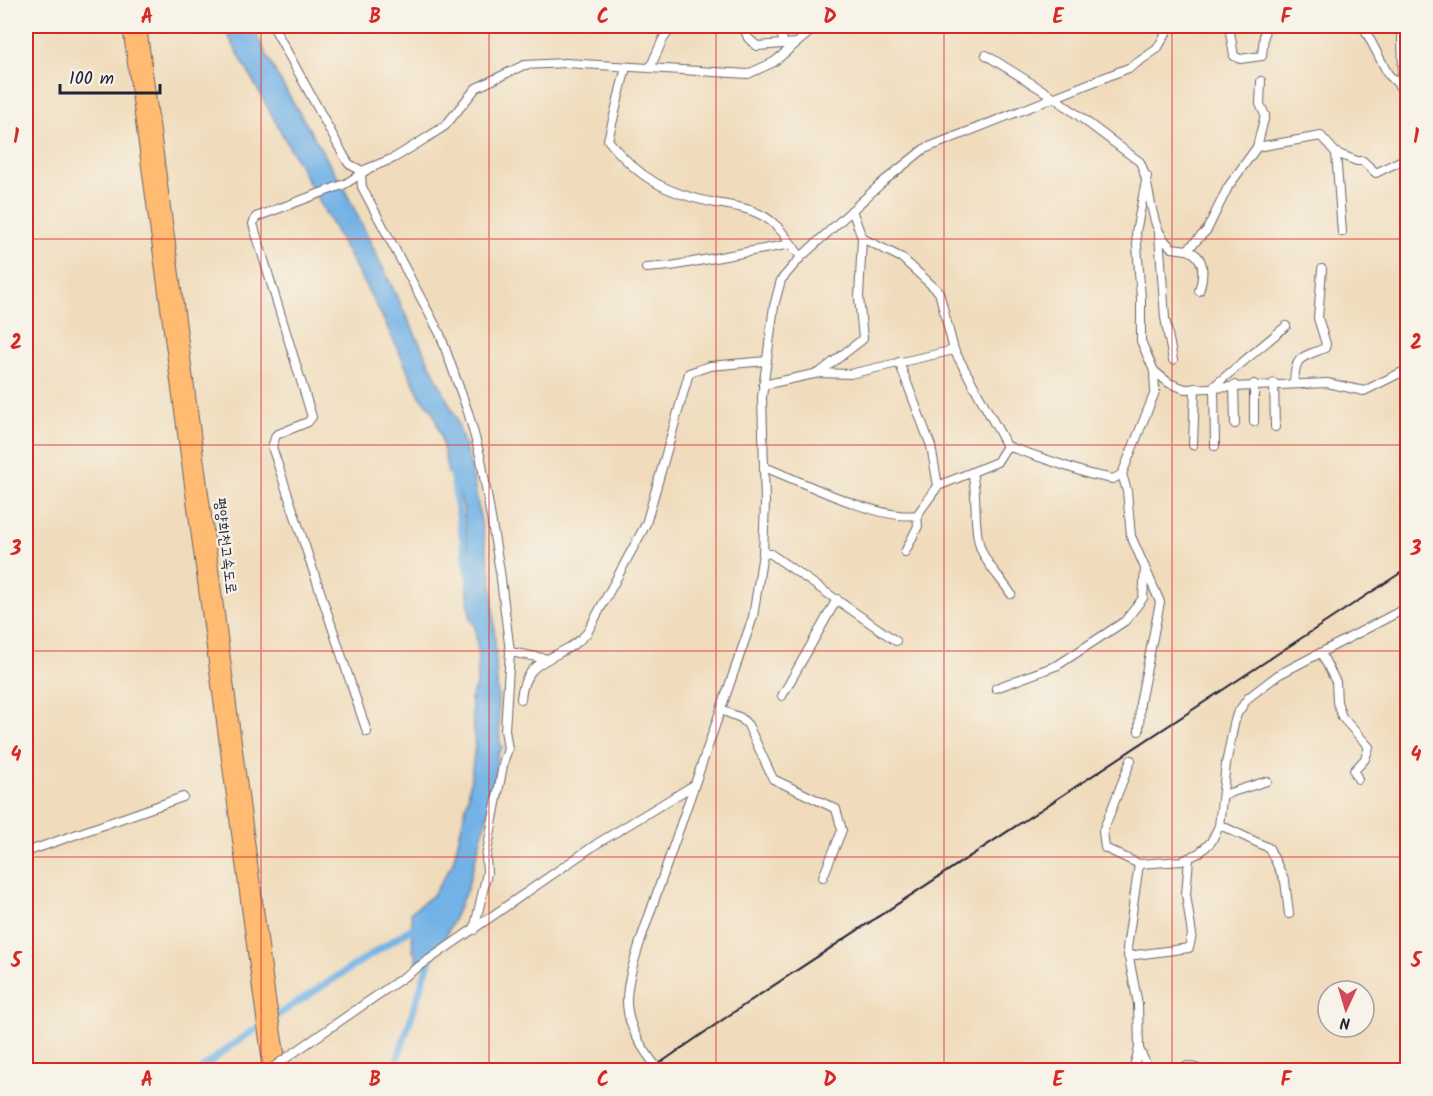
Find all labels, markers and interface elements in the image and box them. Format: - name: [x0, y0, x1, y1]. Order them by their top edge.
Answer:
- text: A: [141, 2, 153, 34]
- text: B: [369, 2, 381, 34]
- text: C: [597, 2, 609, 34]
- text: D: [823, 2, 837, 34]
- text: E: [1052, 2, 1064, 34]
- text: F: [1281, 2, 1293, 34]
- scale bar: [60, 57, 160, 95]
- text: 100 m: [69, 65, 114, 94]
- text: 1: [13, 122, 19, 154]
- text: 1: [1413, 122, 1419, 154]
- text: 2: [10, 328, 22, 360]
- text: 2: [1410, 328, 1422, 360]
- street label: 평양희천고속도로: [207, 497, 243, 595]
- text: 3: [10, 534, 22, 566]
- text: 3: [1410, 534, 1422, 566]
- text: 4: [11, 740, 22, 772]
- text: 4: [1411, 740, 1422, 772]
- text: 5: [10, 946, 23, 978]
- text: 5: [1410, 946, 1423, 978]
- north arrow: [1316, 979, 1376, 1039]
- text: N: [1339, 1010, 1351, 1035]
- text: A: [141, 1065, 153, 1096]
- text: B: [369, 1065, 381, 1096]
- text: C: [597, 1065, 609, 1096]
- text: D: [823, 1065, 837, 1096]
- text: E: [1052, 1065, 1064, 1096]
- text: F: [1281, 1065, 1293, 1096]

